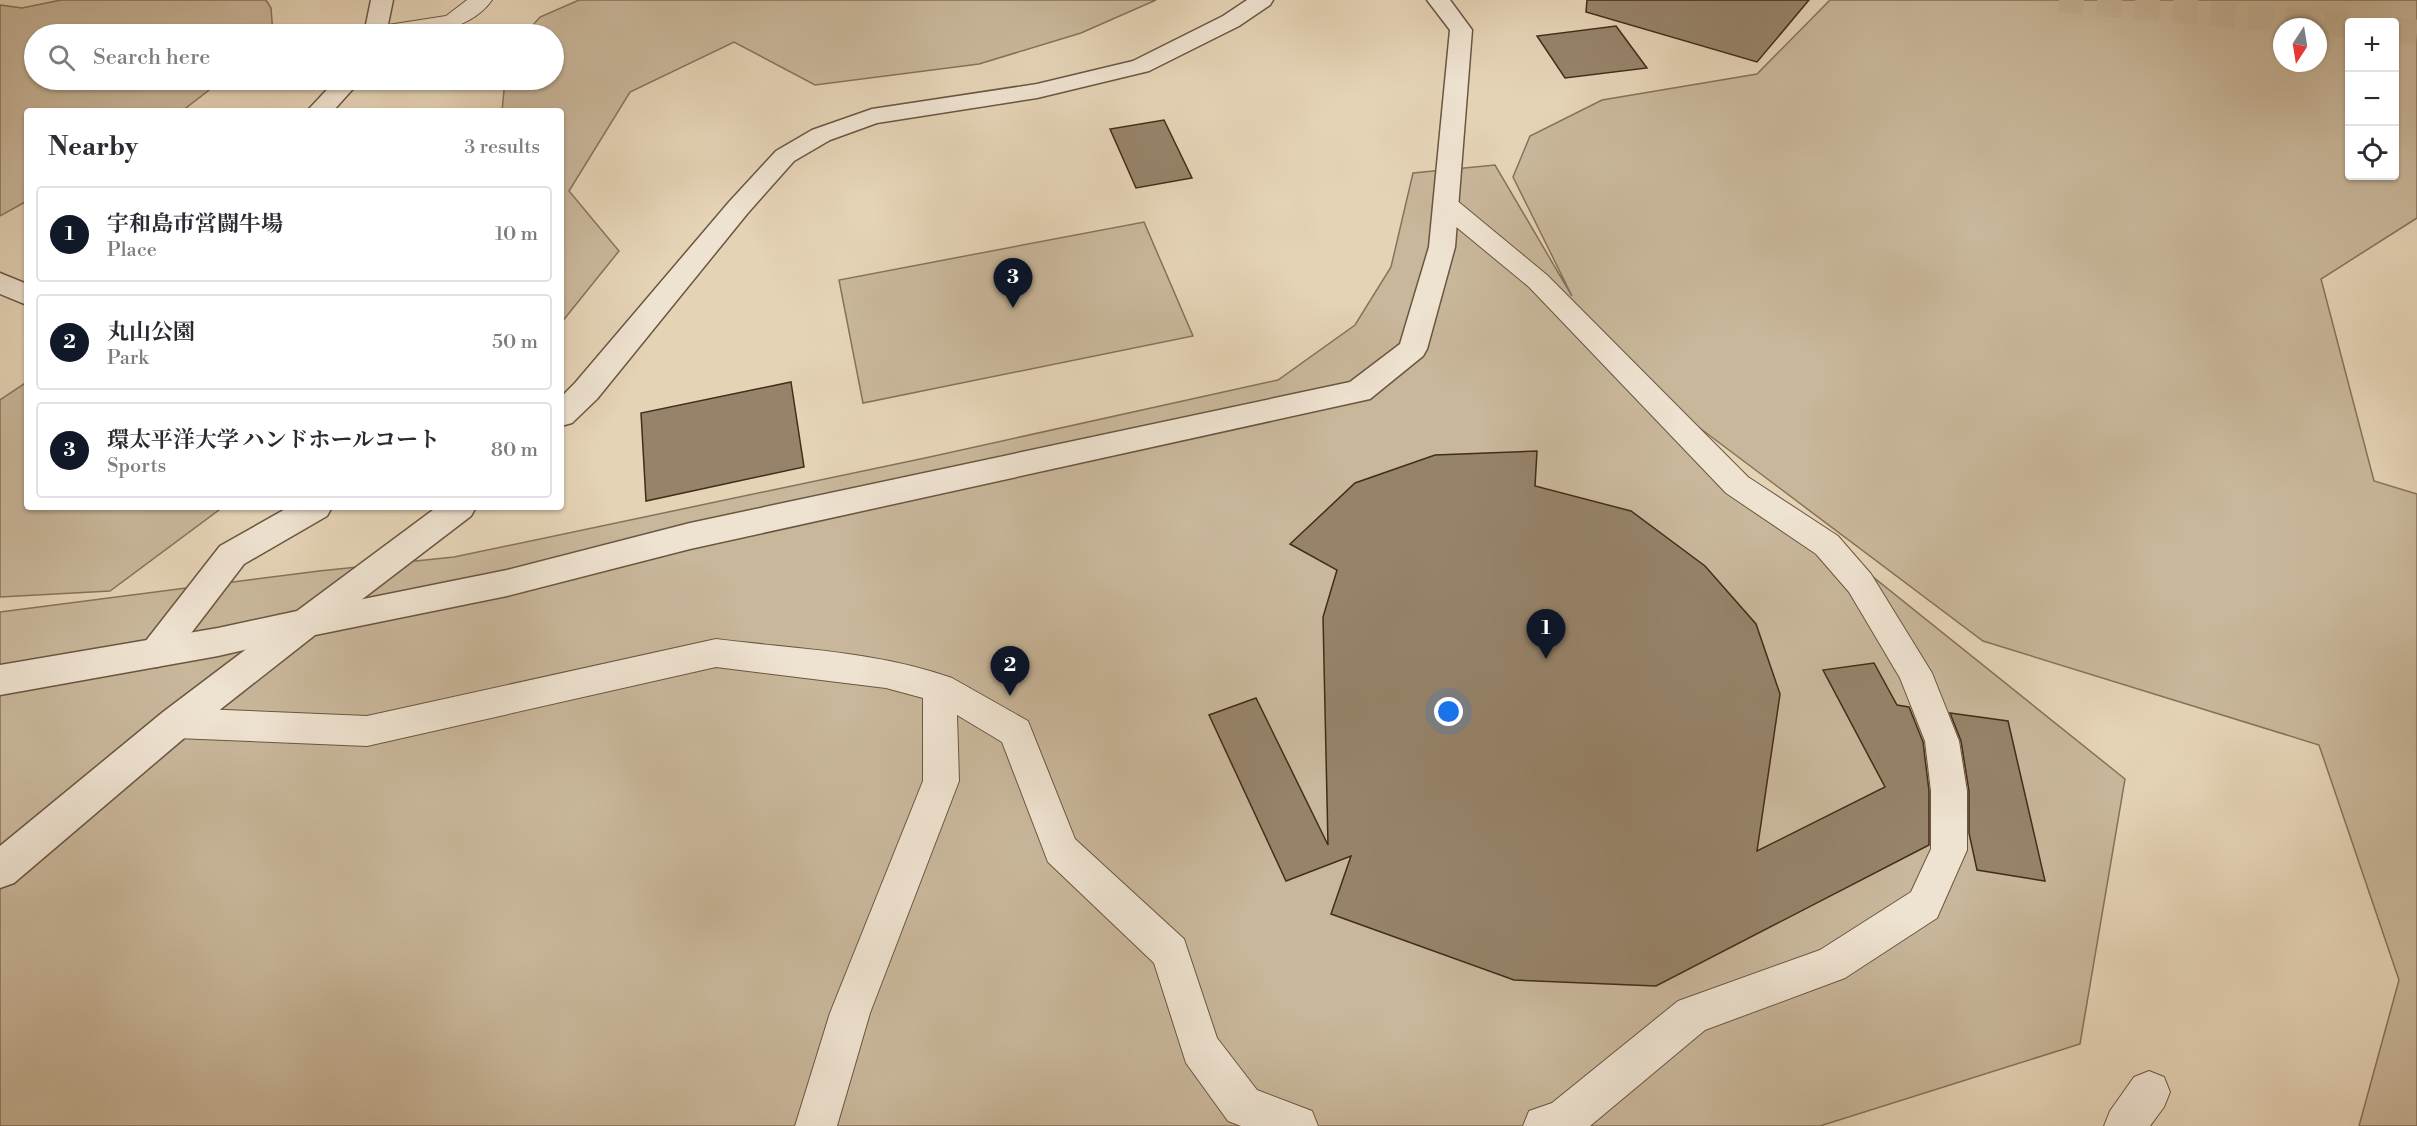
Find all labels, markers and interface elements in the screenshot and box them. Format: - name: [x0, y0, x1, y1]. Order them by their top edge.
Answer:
- north arrow: [2273, 18, 2327, 72]
- map controls: [2345, 18, 2399, 180]
- button: +: [2345, 18, 2399, 72]
- search box: [24, 24, 564, 90]
- icon: search: [45, 41, 78, 74]
- text: Search here: [93, 44, 210, 71]
- button: −: [2345, 72, 2399, 126]
- button: locate: [2345, 126, 2399, 180]
- text: Nearby: [48, 131, 138, 163]
- text: 3 results: [464, 135, 540, 160]
- text: 宇和島市営闘牛場: [107, 211, 283, 238]
- text: 1: [65, 222, 74, 247]
- text: 10 m: [495, 222, 538, 247]
- text: Place: [107, 238, 157, 263]
- pin: 3: [994, 258, 1032, 308]
- text: 丸山公園: [107, 319, 195, 346]
- text: 2: [63, 330, 76, 355]
- text: 50 m: [492, 330, 538, 355]
- text: Park: [107, 346, 149, 371]
- text: 環太平洋大学 ハンドホールコート: [107, 427, 440, 454]
- text: 3: [63, 438, 76, 463]
- text: 80 m: [491, 438, 538, 463]
- text: Sports: [107, 454, 166, 479]
- pin: 1: [1526, 610, 1566, 659]
- pin: 2: [990, 646, 1030, 696]
- your location: [1434, 697, 1463, 726]

